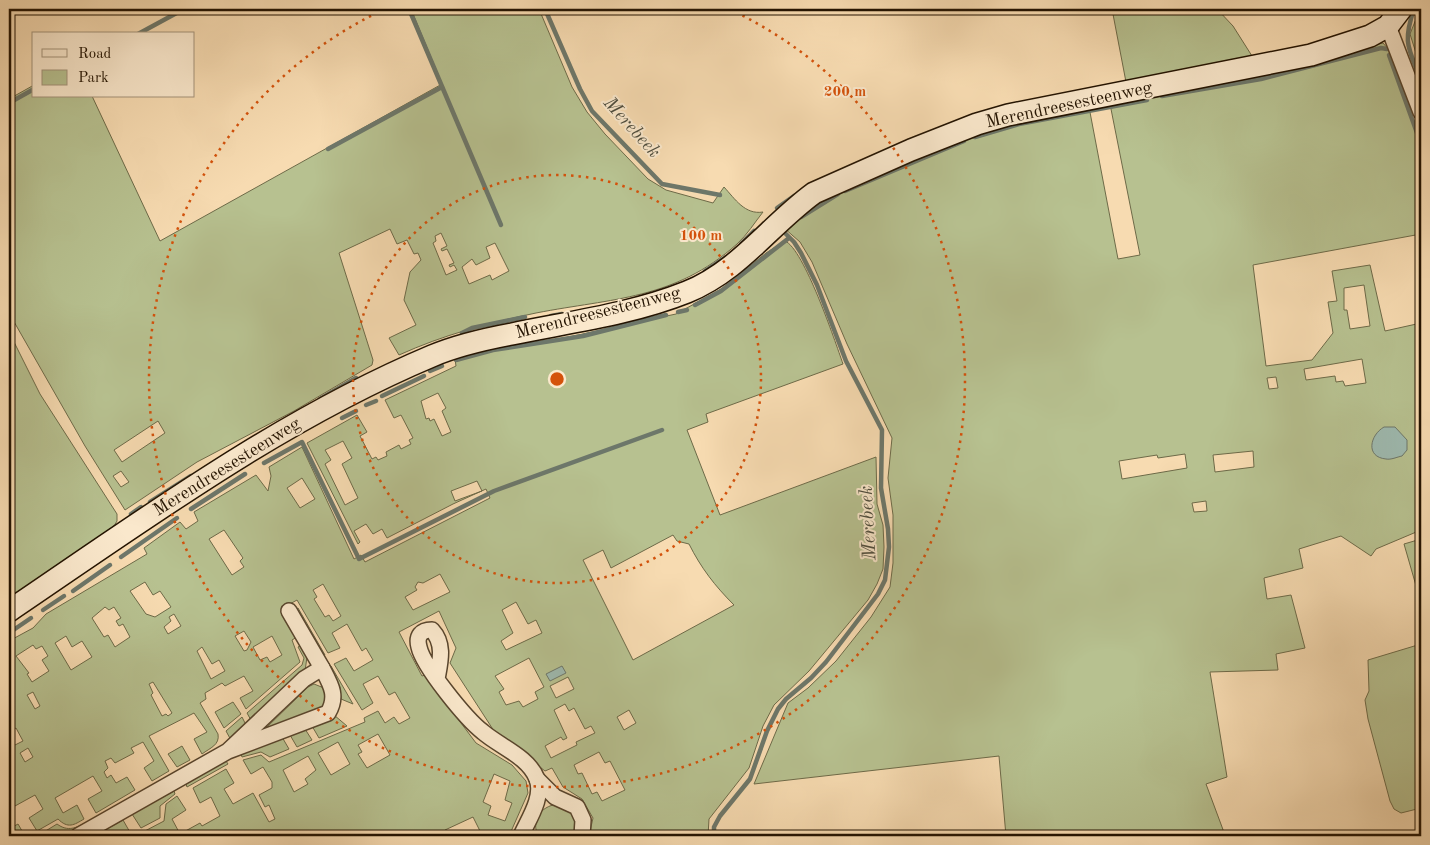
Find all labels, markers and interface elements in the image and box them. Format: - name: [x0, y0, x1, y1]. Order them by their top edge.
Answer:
- legend: [32, 32, 195, 98]
- text: Road: [78, 47, 112, 62]
- text: Park: [78, 71, 109, 86]
- street label: Merendreesesteenweg: [984, 79, 1154, 131]
- text: 200 m: [824, 85, 866, 100]
- water label: Merebeek: [598, 93, 663, 162]
- text: 100 m: [680, 229, 722, 244]
- street label: Merendreesesteenweg: [514, 284, 683, 342]
- centre of rings: [548, 370, 566, 388]
- street label: Merendreesesteenweg: [150, 414, 304, 520]
- water label: Merebeek: [858, 485, 880, 562]

